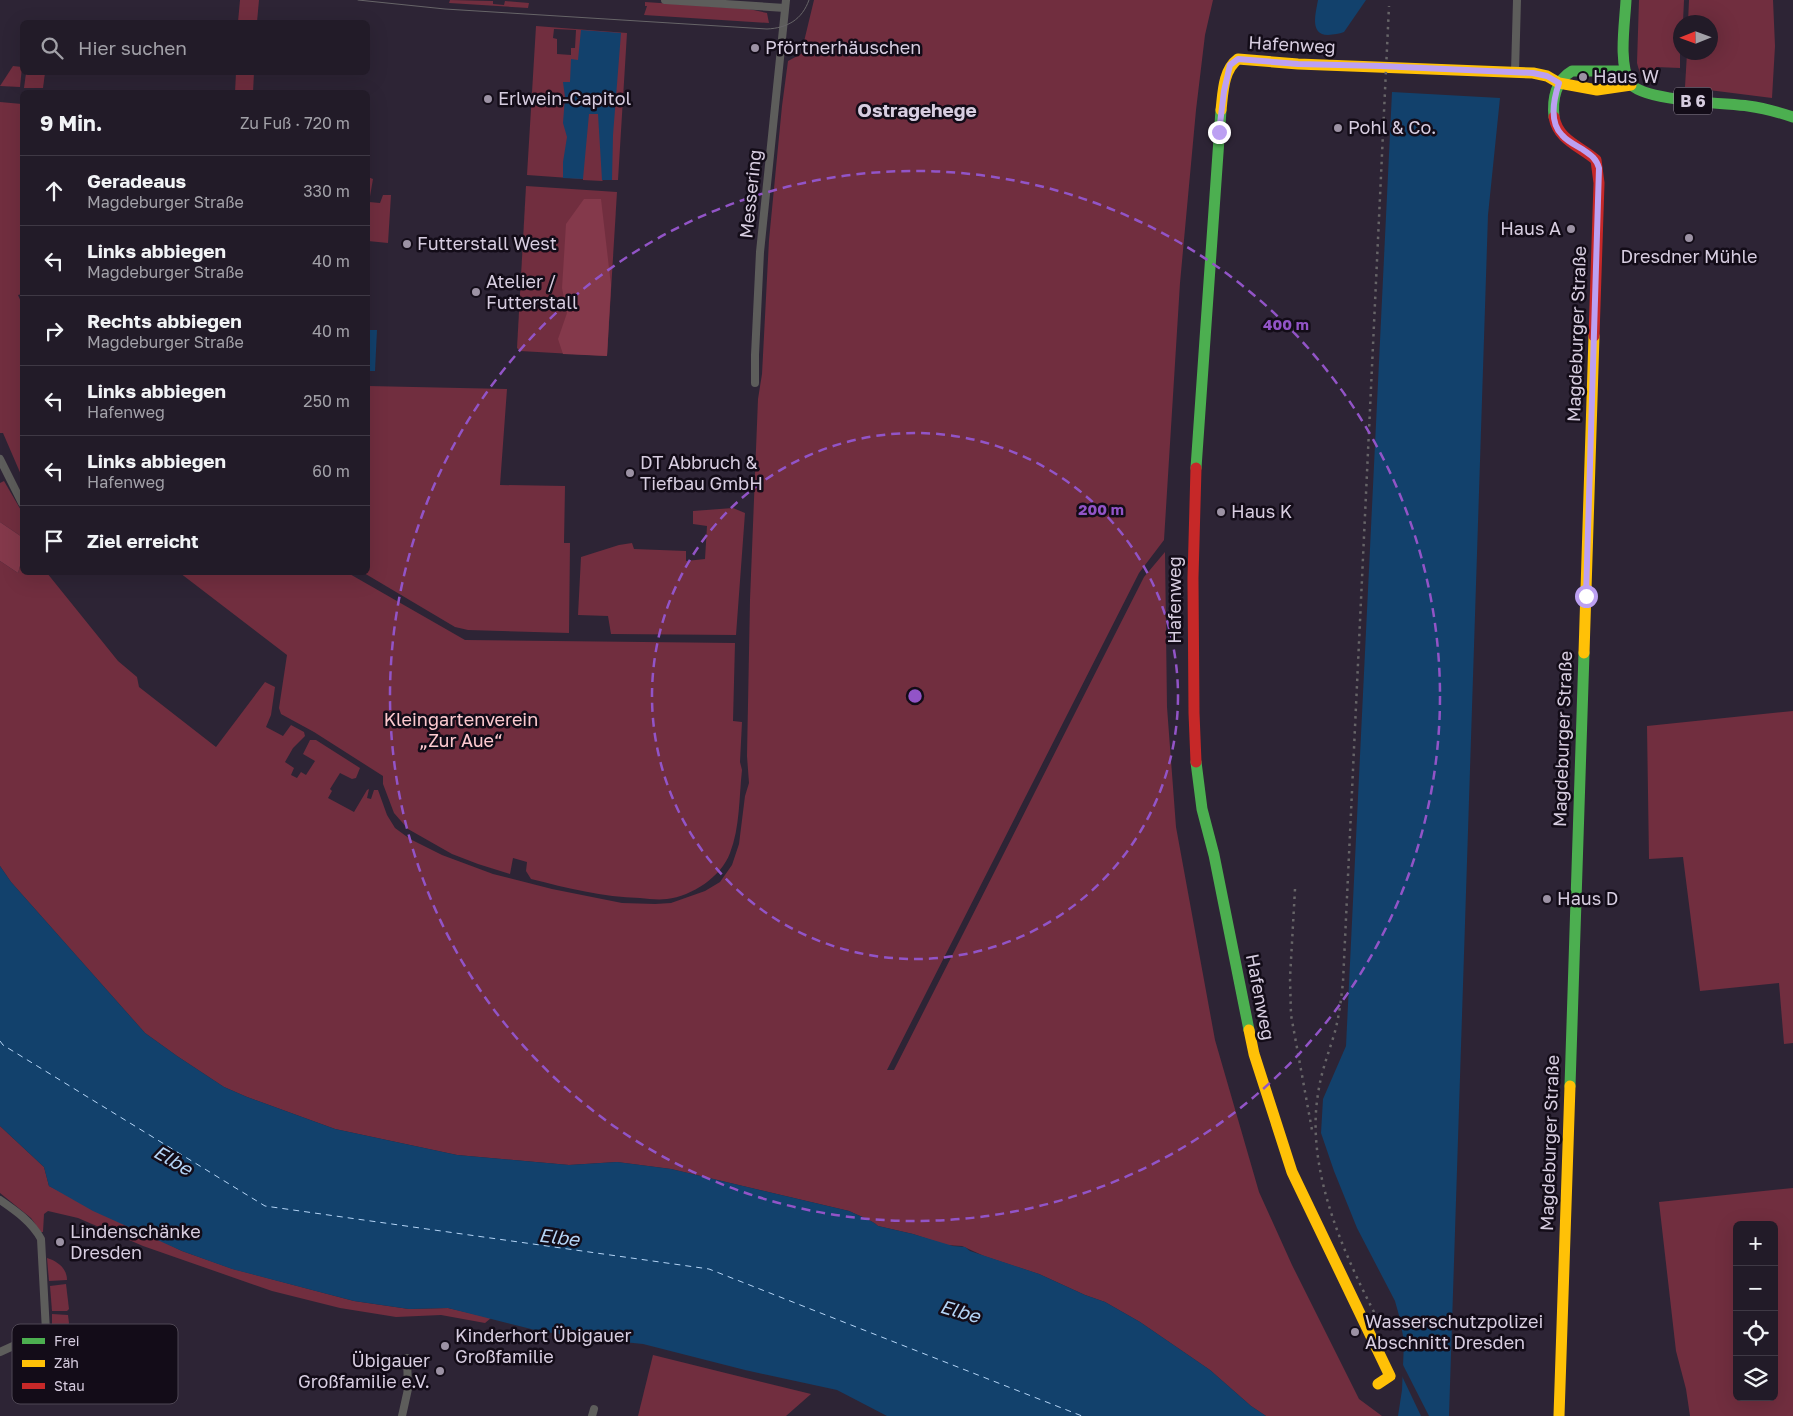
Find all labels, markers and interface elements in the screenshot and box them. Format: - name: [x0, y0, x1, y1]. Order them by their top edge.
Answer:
- north arrow: [1673, 15, 1718, 60]
- search box: [20, 20, 370, 75]
- street label: Hafenweg: [1248, 31, 1336, 57]
- icon: search: [38, 34, 66, 62]
- text: Hier suchen: [78, 36, 187, 59]
- place label: Pförtnerhäuschen: [765, 36, 921, 58]
- marker: Pförtnerhäuschen: [749, 42, 761, 54]
- place label: Haus W: [1593, 65, 1659, 87]
- marker: Haus W: [1577, 71, 1589, 83]
- place label: Erlwein-Capitol: [498, 87, 631, 109]
- road number: B 6: [1674, 88, 1712, 114]
- marker: Erlwein-Capitol: [482, 93, 494, 105]
- district label: Ostragehege: [857, 98, 977, 121]
- text: 9 Min.: [40, 110, 102, 136]
- text: Zu Fuß · 720 m: [240, 113, 350, 133]
- place label: Pohl & Co.: [1348, 116, 1436, 138]
- route end: [1208, 121, 1231, 144]
- marker: Pohl & Co.: [1332, 122, 1344, 134]
- street label: Messering: [734, 148, 766, 240]
- text: Geradeaus: [87, 169, 186, 192]
- icon: ahead: [40, 177, 68, 205]
- text: 330 m: [303, 181, 350, 201]
- text: Magdeburger Straße: [87, 192, 244, 212]
- place label: Haus A: [1500, 217, 1561, 239]
- marker: Haus A: [1565, 223, 1577, 235]
- place label: Futterstall West: [417, 232, 557, 254]
- marker: Dresdner Mühle: [1683, 232, 1695, 244]
- marker: Futterstall West: [401, 238, 413, 250]
- text: Links abbiegen: [87, 239, 226, 262]
- street label: Magdeburger Straße: [1562, 245, 1590, 422]
- place label: Dresdner Mühle: [1621, 245, 1757, 267]
- icon: left: [40, 247, 68, 275]
- text: 40 m: [312, 251, 350, 271]
- text: Magdeburger Straße: [87, 262, 244, 282]
- place label: Atelier / Futterstall: [486, 270, 578, 313]
- marker: Atelier / Futterstall: [470, 286, 482, 298]
- text: Rechts abbiegen: [87, 309, 242, 332]
- text: 400 m: [1263, 315, 1309, 333]
- icon: right: [40, 317, 68, 345]
- text: 40 m: [312, 321, 350, 341]
- text: Magdeburger Straße: [87, 332, 244, 352]
- text: Links abbiegen: [87, 379, 226, 402]
- icon: left: [40, 387, 68, 415]
- text: 250 m: [303, 391, 350, 411]
- text: Hafenweg: [87, 402, 165, 422]
- text: Links abbiegen: [87, 449, 226, 472]
- place label: DT Abbruch & Tiefbau GmbH: [640, 451, 763, 494]
- icon: left: [40, 457, 68, 485]
- text: 60 m: [312, 461, 350, 481]
- marker: DT Abbruch & Tiefbau GmbH: [624, 467, 636, 479]
- text: Hafenweg: [87, 472, 165, 492]
- text: 200 m: [1078, 500, 1124, 518]
- place label: Haus K: [1231, 500, 1292, 522]
- marker: Haus K: [1215, 506, 1227, 518]
- icon: arrive: [40, 527, 68, 555]
- text: Ziel erreicht: [87, 529, 199, 552]
- street label: Hafenweg: [1163, 556, 1185, 644]
- route start: [1575, 585, 1598, 608]
- street label: Magdeburger Straße: [1548, 650, 1576, 827]
- centre of rings: [906, 687, 924, 705]
- park label: Kleingartenverein „Zur Aue“: [384, 708, 538, 751]
- place label: Haus D: [1557, 887, 1618, 909]
- marker: Haus D: [1541, 893, 1553, 905]
- street label: Hafenweg: [1242, 952, 1280, 1042]
- street label: Magdeburger Straße: [1535, 1054, 1563, 1231]
- water label: Elbe: [150, 1140, 198, 1181]
- place label: Lindenschänke Dresden: [70, 1220, 201, 1263]
- map controls: [1733, 1221, 1778, 1401]
- button: +: [1733, 1221, 1778, 1266]
- water label: Elbe: [538, 1223, 582, 1251]
- marker: Lindenschänke Dresden: [54, 1236, 66, 1248]
- button: −: [1733, 1266, 1778, 1311]
- water label: Elbe: [938, 1294, 985, 1328]
- place label: Wasserschutzpolizei Abschnitt Dresden: [1365, 1310, 1543, 1353]
- button: locate: [1733, 1311, 1778, 1356]
- legend: [12, 1324, 178, 1404]
- place label: Kinderhort Übigauer Großfamilie: [455, 1324, 631, 1367]
- marker: Wasserschutzpolizei Abschnitt Dresden: [1349, 1326, 1361, 1338]
- text: Frei: [54, 1332, 80, 1349]
- marker: Kinderhort Übigauer Großfamilie: [439, 1340, 451, 1352]
- place label: Übigauer Großfamilie e.V.: [298, 1349, 430, 1392]
- text: Zäh: [54, 1354, 79, 1371]
- button: layers: [1733, 1356, 1778, 1401]
- marker: Übigauer Großfamilie e.V.: [434, 1365, 446, 1377]
- text: Stau: [54, 1377, 85, 1394]

